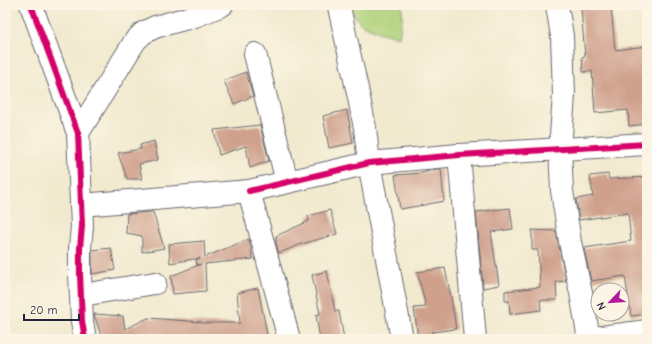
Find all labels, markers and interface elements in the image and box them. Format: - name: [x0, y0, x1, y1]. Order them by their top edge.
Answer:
- north arrow: [590, 282, 630, 322]
- scale bar: [24, 296, 79, 322]
- text: N: [594, 300, 609, 312]
- text: 20 m: [30, 303, 58, 317]

